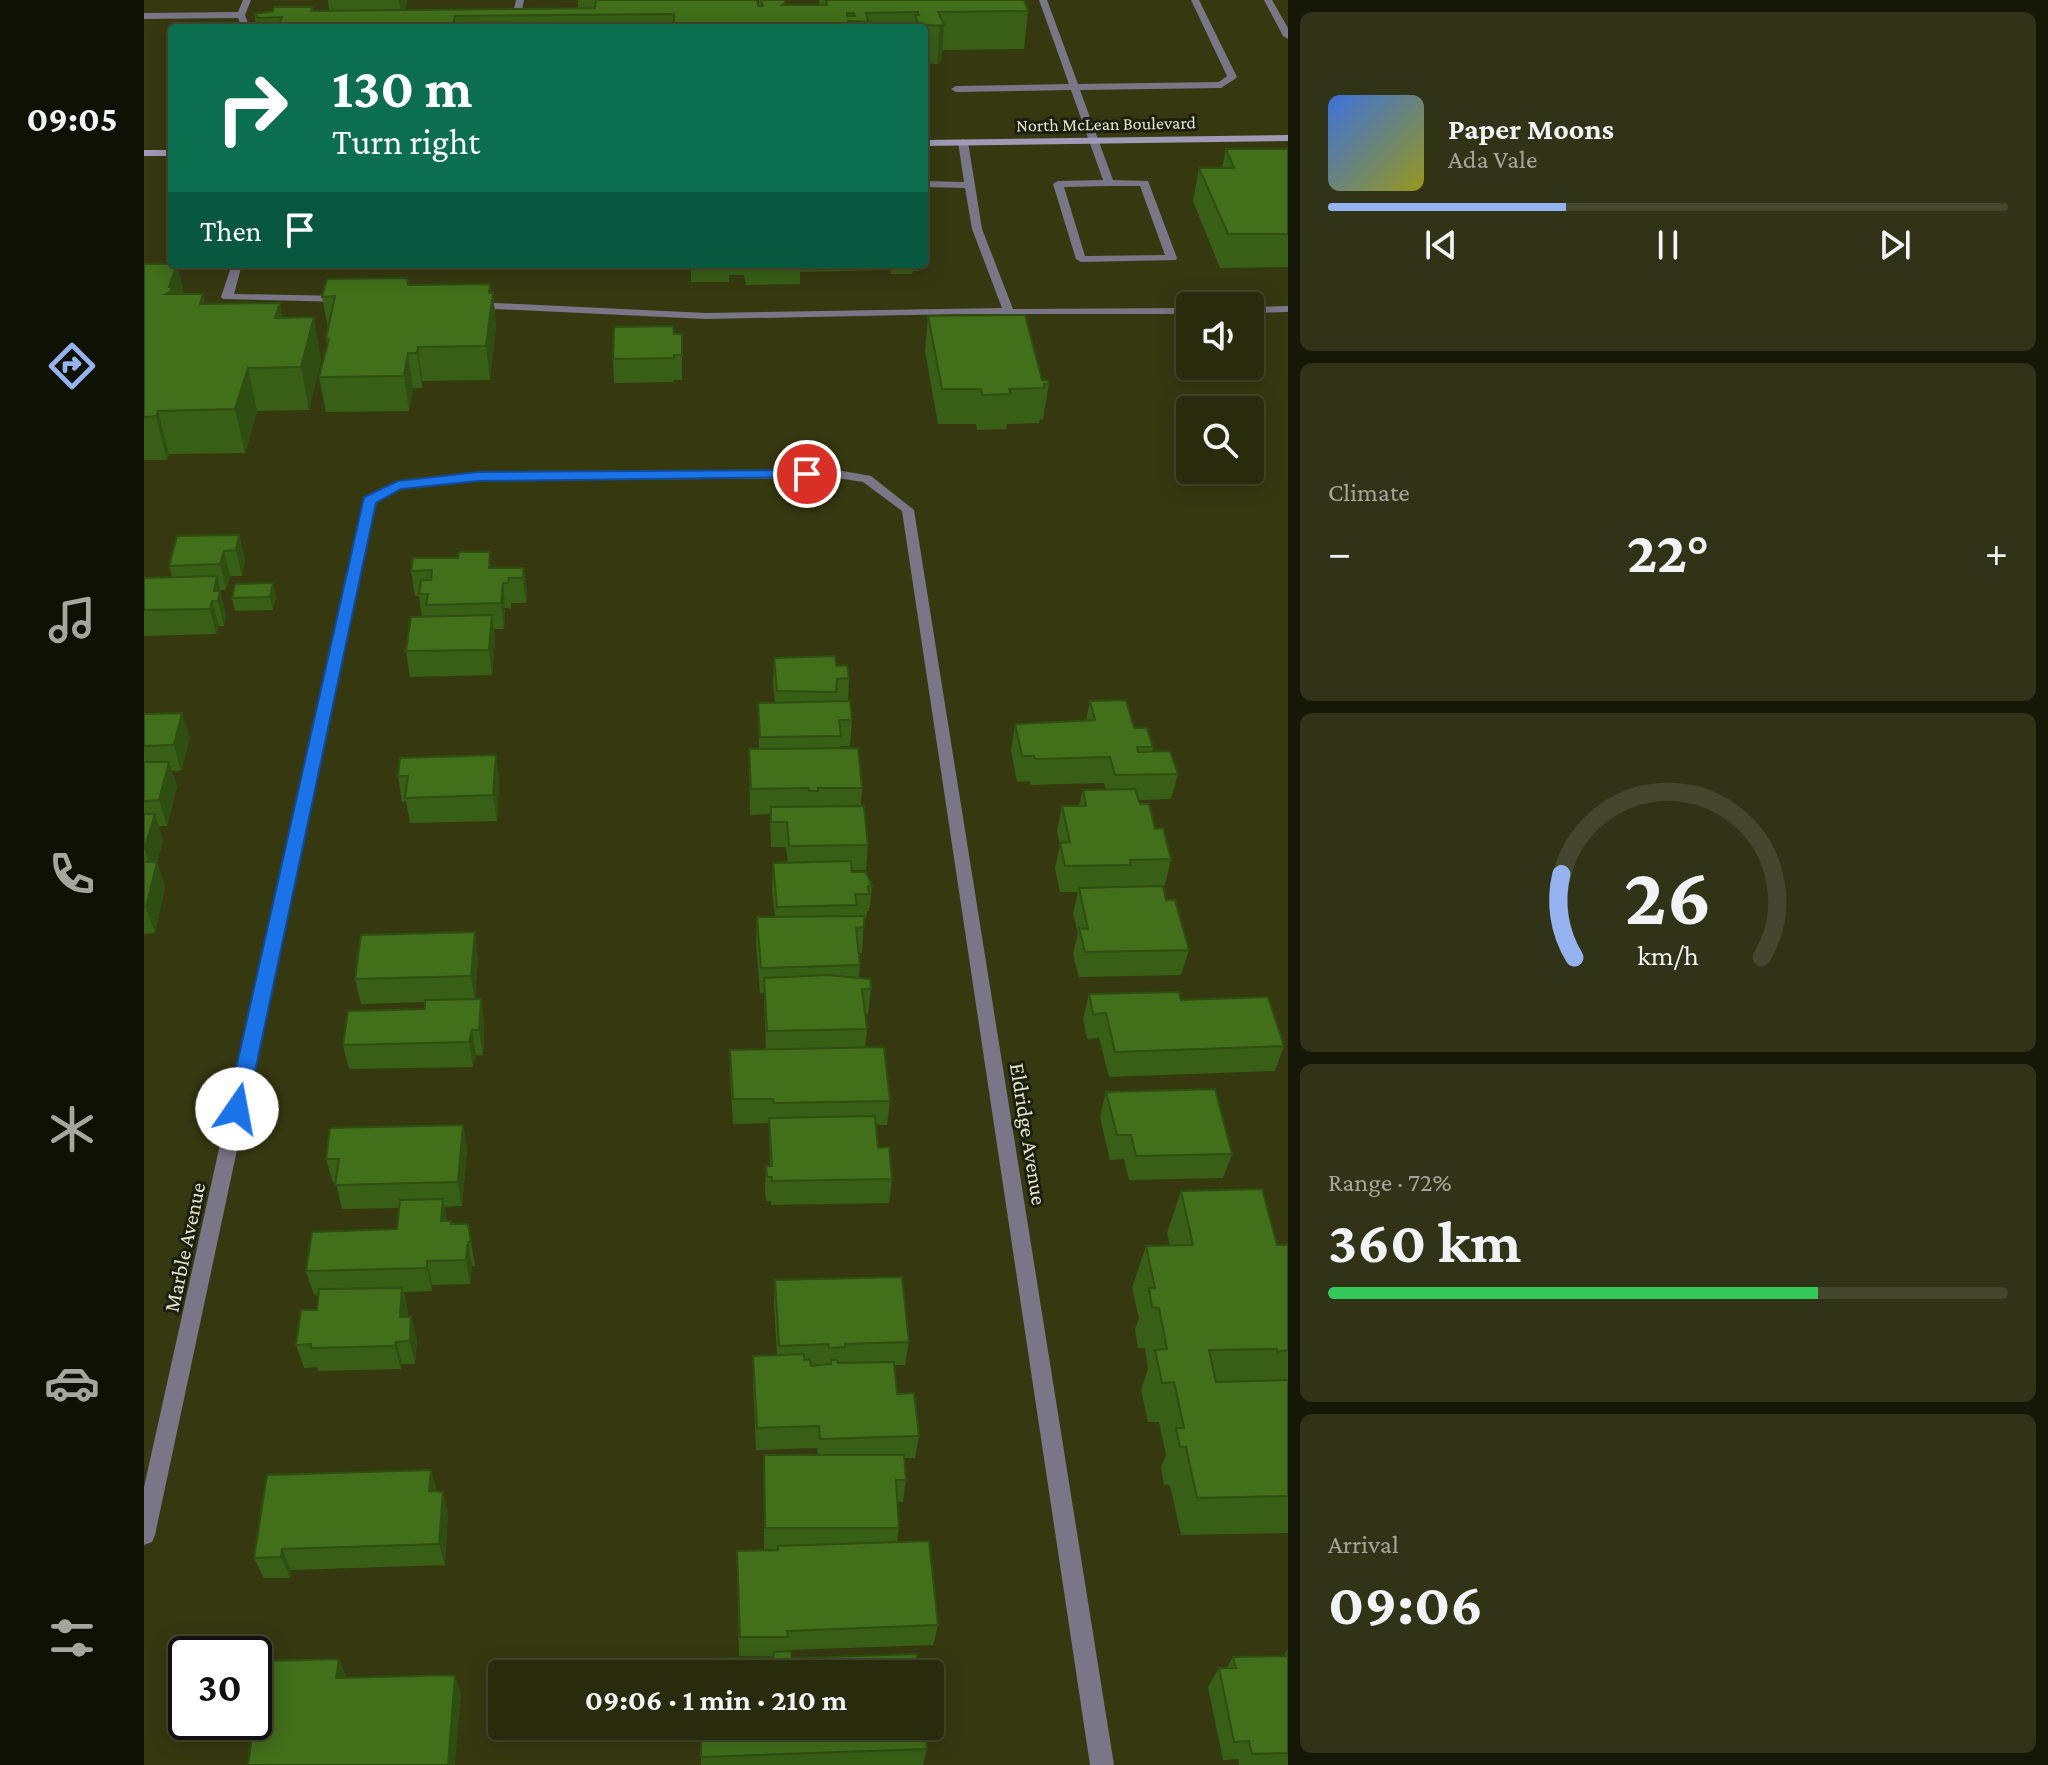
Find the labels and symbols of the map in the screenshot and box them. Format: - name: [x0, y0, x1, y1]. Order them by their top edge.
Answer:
- street label: North McLean Boulevard: [1016, 112, 1197, 136]
- pin: [773, 440, 841, 508]
- street label: Eldridge Avenue: [1005, 1061, 1052, 1207]
- position arrow: [195, 1067, 279, 1151]
- street label: Marble Avenue: [159, 1180, 210, 1314]
- speed limit sign: 30: [168, 1636, 272, 1740]

